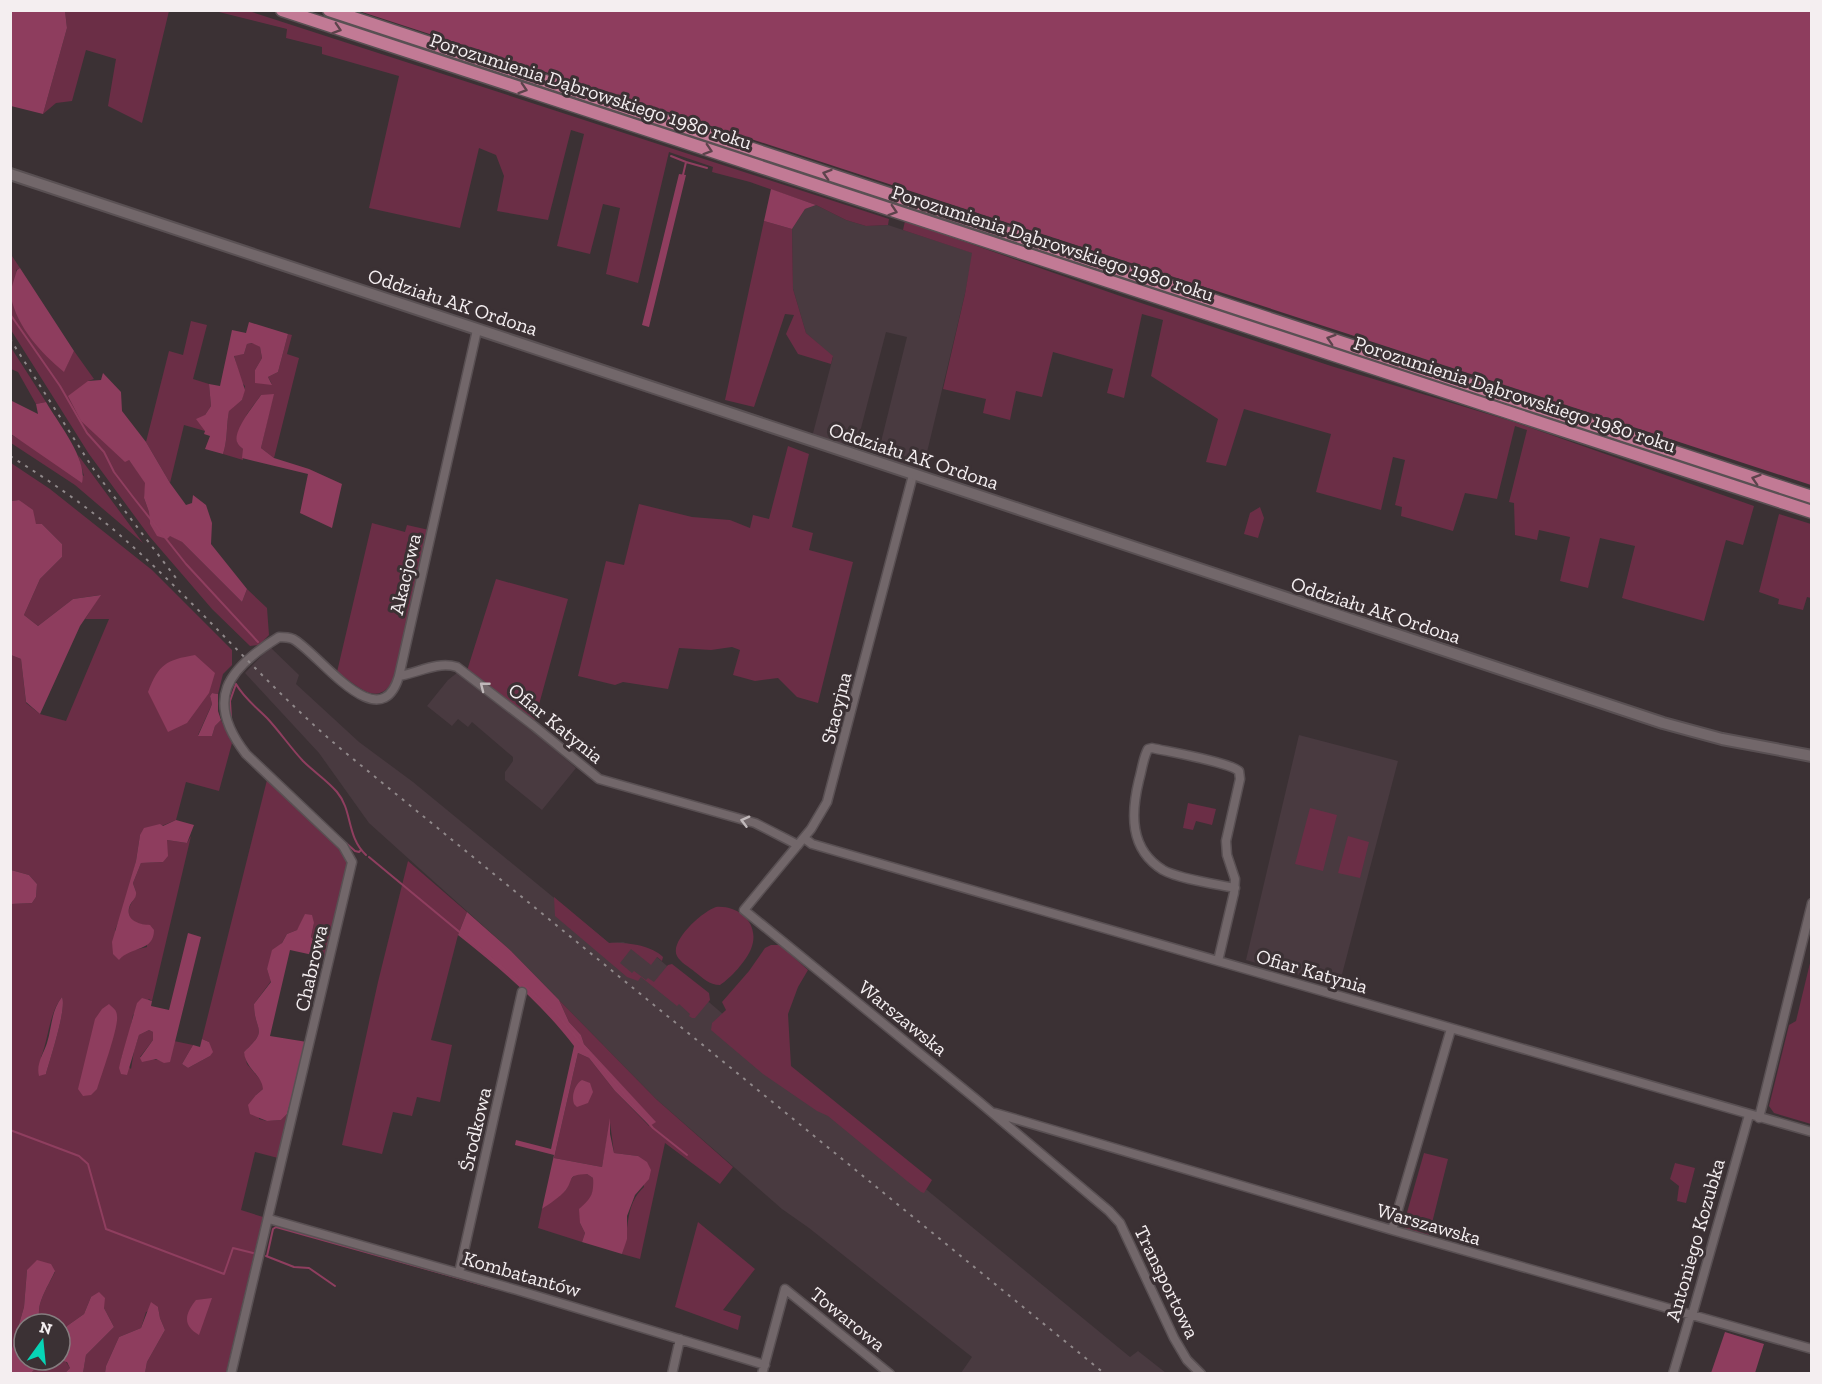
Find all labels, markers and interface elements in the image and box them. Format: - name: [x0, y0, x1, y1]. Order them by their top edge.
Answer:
- one-way arrow: [331, 21, 342, 34]
- street label: Porozumienia Dąbrowskiego 1980 roku: [427, 27, 755, 155]
- one-way arrow: [517, 82, 528, 95]
- one-way arrow: [702, 143, 713, 155]
- one-way arrow: [822, 168, 833, 181]
- street label: Porozumienia Dąbrowskiego 1980 roku: [889, 179, 1217, 307]
- one-way arrow: [887, 204, 898, 216]
- street label: Oddziału AK Ordona: [365, 263, 541, 341]
- street label: Porozumienia Dąbrowskiego 1980 roku: [1351, 330, 1679, 458]
- one-way arrow: [1326, 334, 1337, 347]
- street label: Oddziału AK Ordona: [826, 417, 1002, 495]
- one-way arrow: [1751, 474, 1762, 486]
- street label: Akacjowa: [384, 531, 426, 617]
- street label: Oddziału AK Ordona: [1288, 571, 1464, 649]
- street label: Stacyjna: [815, 669, 857, 747]
- street label: Ofiar Katynia: [504, 677, 609, 769]
- one-way arrow: [479, 683, 490, 694]
- one-way arrow: [740, 815, 750, 828]
- street label: Chabrowa: [289, 922, 333, 1014]
- street label: Ofiar Katynia: [1253, 944, 1371, 998]
- street label: Warszawska: [854, 975, 952, 1061]
- street label: Środkowa: [454, 1084, 496, 1173]
- street label: Antoniego Kozubka: [1660, 1155, 1730, 1324]
- street label: Warszawska: [1374, 1198, 1484, 1250]
- street label: Transportowa: [1129, 1222, 1205, 1343]
- street label: Kombatantów: [460, 1246, 584, 1302]
- street label: Towarowa: [806, 1281, 891, 1357]
- north arrow: [12, 1312, 72, 1372]
- text: N: [37, 1317, 54, 1339]

